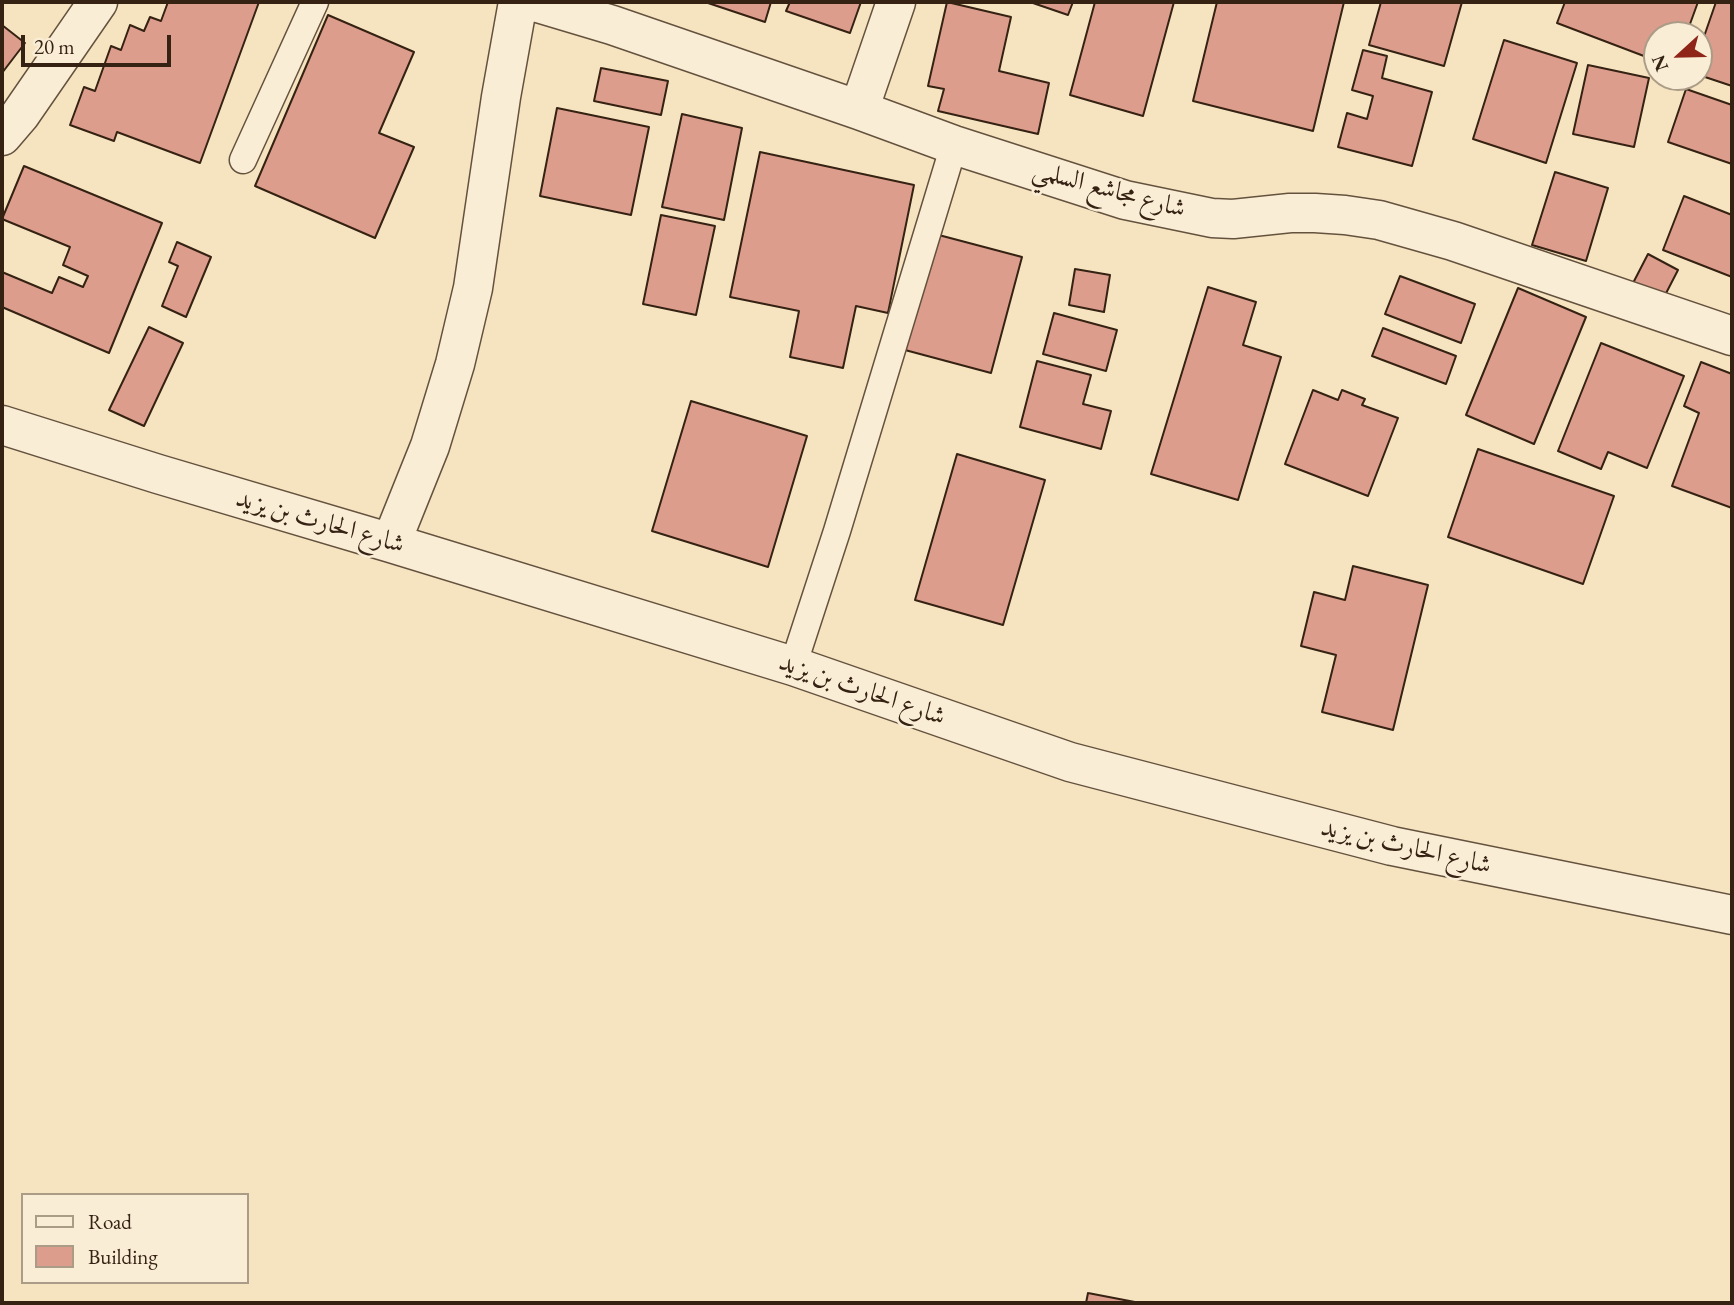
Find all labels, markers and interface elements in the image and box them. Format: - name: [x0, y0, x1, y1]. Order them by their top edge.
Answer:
- scale bar: [24, 21, 175, 65]
- north arrow: [1643, 21, 1713, 91]
- text: 20 m: [34, 33, 75, 60]
- text: N: [1645, 51, 1674, 75]
- street label: شارع مجاشع السلمي: [1029, 155, 1189, 225]
- street label: شارع الحارث بن يزيد: [232, 483, 408, 561]
- street label: شارع الحارث بن يزيد: [775, 647, 949, 733]
- street label: شارع الحارث بن يزيد: [1318, 812, 1494, 882]
- legend: [21, 1193, 248, 1284]
- text: Road: [88, 1208, 132, 1235]
- text: Building: [88, 1243, 158, 1270]

